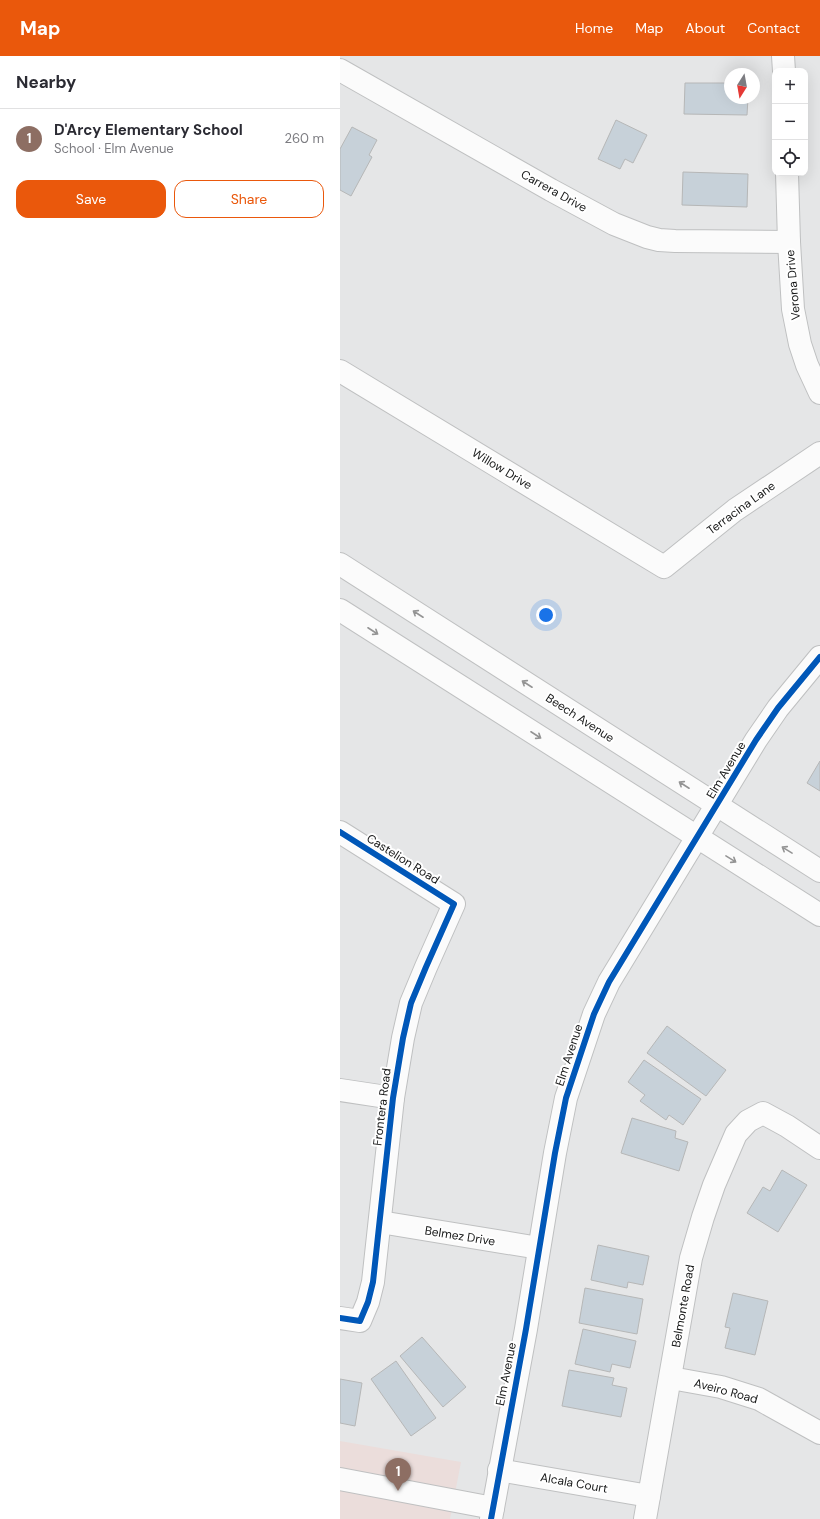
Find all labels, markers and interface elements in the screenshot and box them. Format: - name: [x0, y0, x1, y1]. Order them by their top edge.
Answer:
- text: Map: [20, 16, 60, 41]
- text: Home: [575, 19, 613, 37]
- text: Map: [635, 19, 663, 37]
- text: About: [685, 19, 725, 37]
- text: Contact: [747, 19, 800, 37]
- north arrow: [724, 68, 760, 104]
- map controls: [772, 68, 808, 176]
- button: +: [772, 68, 808, 104]
- text: Nearby: [16, 71, 76, 93]
- button: −: [772, 104, 808, 140]
- text: D'Arcy Elementary School: [54, 120, 243, 140]
- text: 1: [27, 130, 31, 147]
- text: 260 m: [284, 130, 324, 147]
- text: School · Elm Avenue: [54, 140, 174, 157]
- button: locate: [772, 140, 808, 176]
- street label: Carrera Drive: [518, 166, 590, 216]
- button: Save: [16, 180, 166, 218]
- button: Share: [174, 180, 324, 218]
- street label: Verona Drive: [782, 249, 804, 321]
- street label: Willow Drive: [469, 445, 535, 493]
- street label: Terracina Lane: [704, 478, 779, 538]
- your location: [536, 605, 556, 625]
- one-way arrow: [413, 610, 424, 618]
- one-way arrow: [367, 627, 378, 635]
- one-way arrow: [522, 680, 533, 688]
- street label: Beech Avenue: [543, 690, 617, 746]
- one-way arrow: [531, 731, 542, 740]
- street label: Elm Avenue: [703, 738, 749, 802]
- one-way arrow: [678, 780, 690, 788]
- street label: Castelion Road: [364, 830, 442, 888]
- one-way arrow: [782, 846, 793, 854]
- one-way arrow: [725, 855, 736, 863]
- street label: Elm Avenue: [551, 1022, 587, 1088]
- street label: Frontera Road: [369, 1067, 395, 1147]
- street label: Belmez Drive: [424, 1223, 497, 1250]
- street label: Belmonte Road: [668, 1263, 698, 1349]
- street label: Elm Avenue: [492, 1341, 520, 1407]
- street label: Aveiro Road: [692, 1375, 760, 1407]
- pin: 1: [385, 1458, 411, 1491]
- street label: Alcala Court: [539, 1469, 609, 1497]

